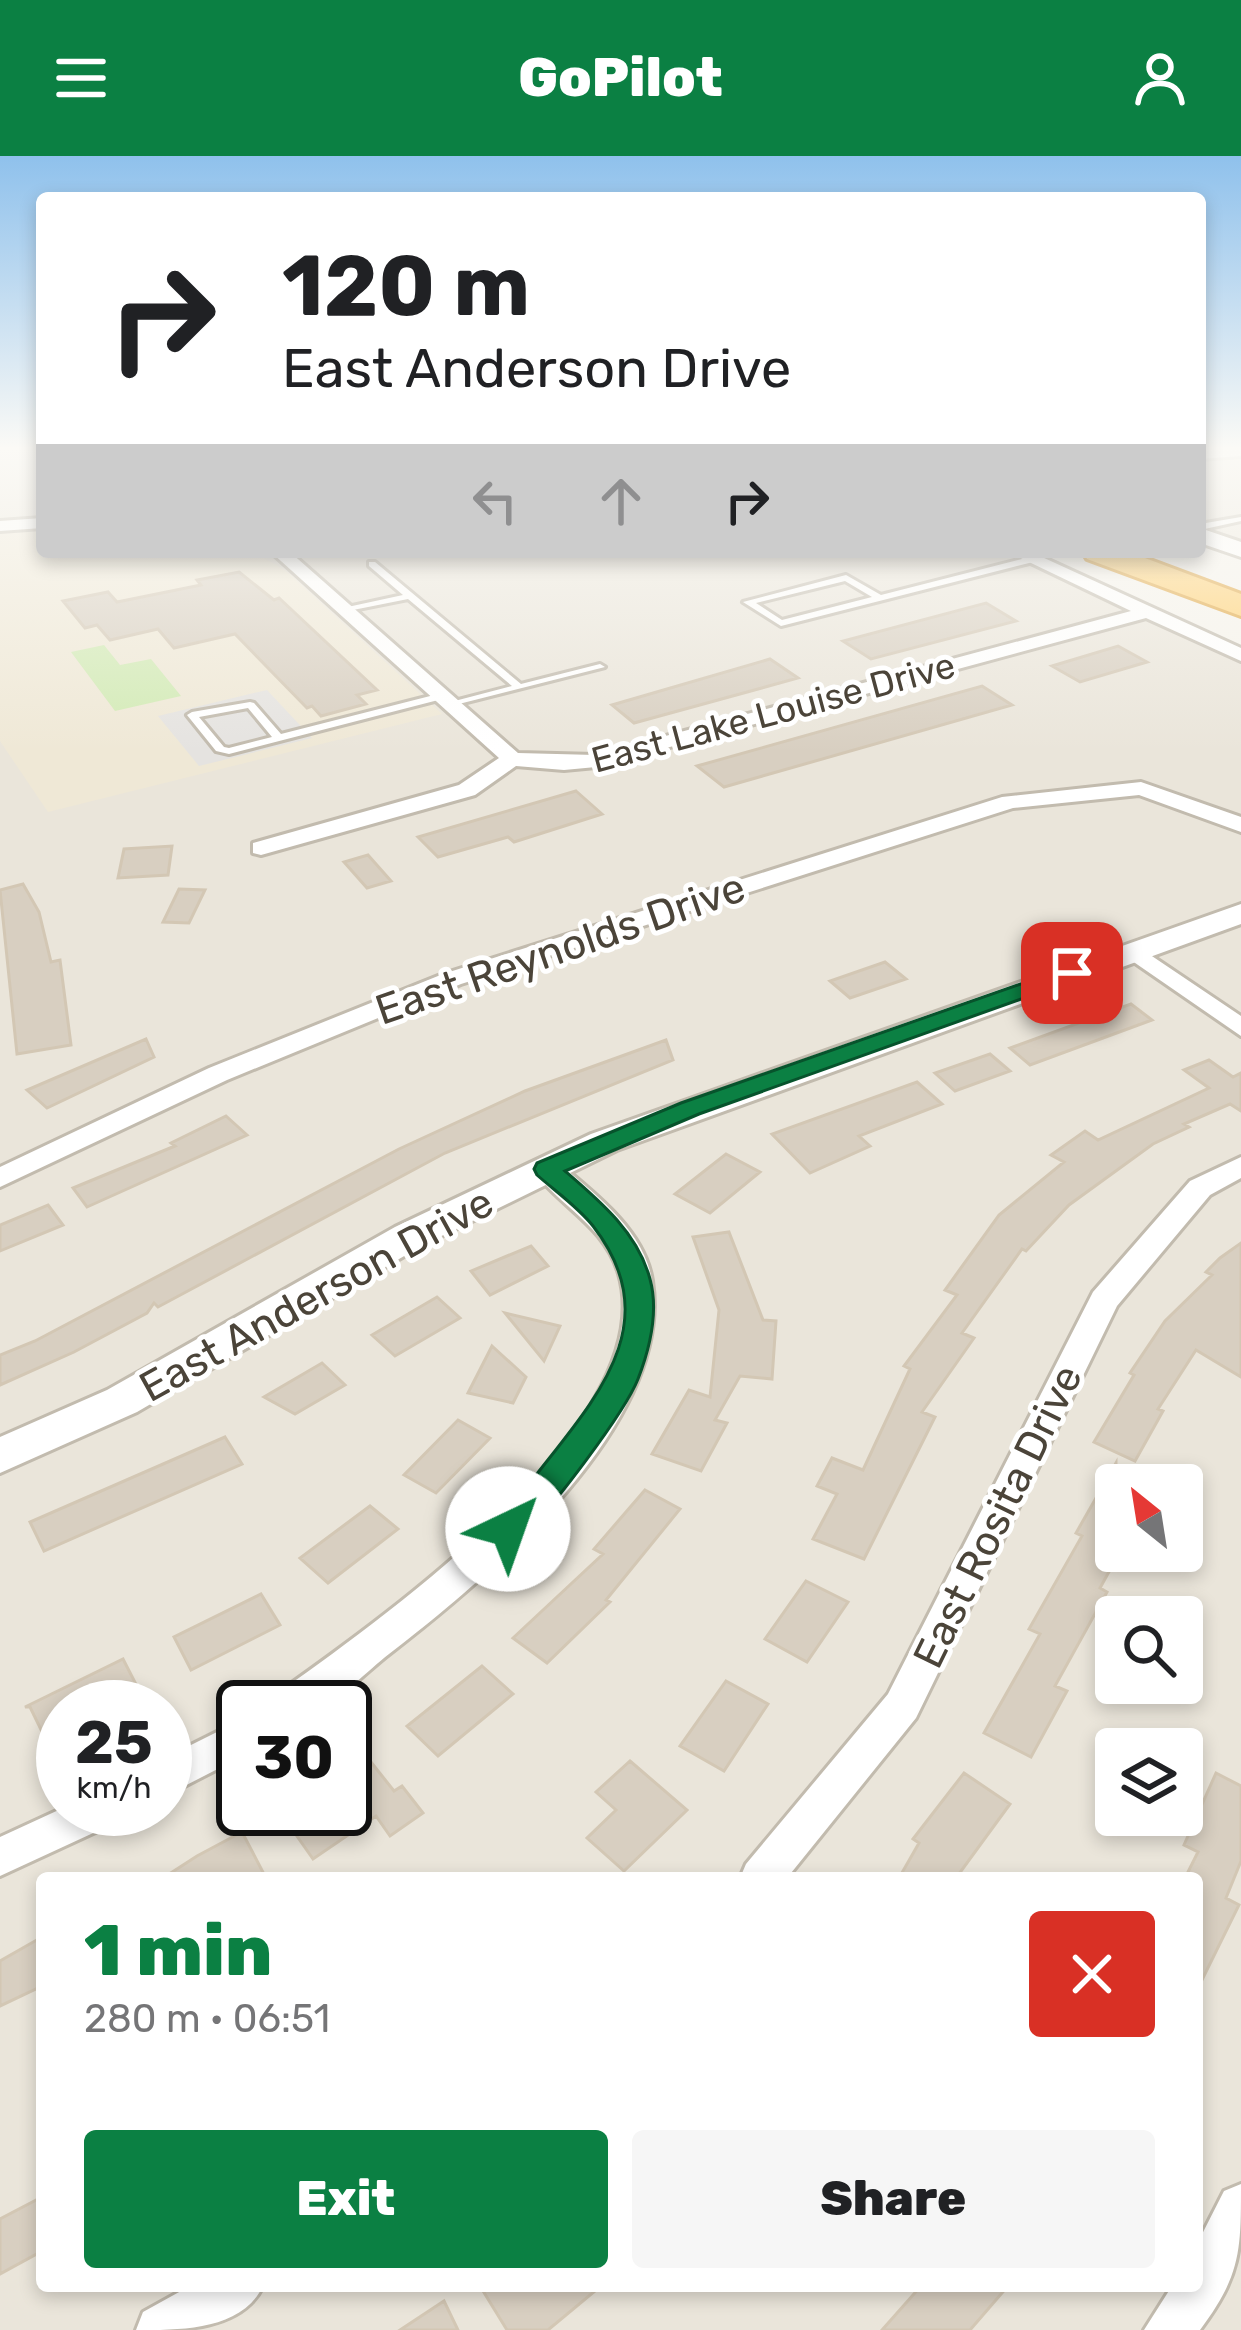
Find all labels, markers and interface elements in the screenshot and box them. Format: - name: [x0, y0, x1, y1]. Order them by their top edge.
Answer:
- icon: menu: [48, 45, 114, 111]
- icon: person: [1127, 45, 1193, 111]
- text: GoPilot: [518, 46, 723, 110]
- text: 120 m: [282, 236, 530, 336]
- icon: right: [84, 240, 240, 396]
- text: East Anderson Drive: [282, 337, 791, 401]
- icon: left: [462, 468, 528, 534]
- icon: ahead: [588, 468, 654, 534]
- icon: right: [714, 468, 780, 534]
- street label: East Lake Louise Drive: [587, 643, 960, 782]
- street label: East Reynolds Drive: [369, 862, 752, 1036]
- pin: [1021, 922, 1123, 1024]
- icon: arrive: [1039, 940, 1105, 1006]
- street label: East Anderson Drive: [131, 1177, 502, 1413]
- street label: East Rosita Drive: [903, 1357, 1093, 1676]
- north arrow: [1095, 1464, 1203, 1572]
- map controls: [1095, 1464, 1203, 1836]
- position arrow: [445, 1466, 571, 1592]
- button: search: [1095, 1596, 1203, 1704]
- speed limit sign: 30: [216, 1680, 372, 1836]
- text: 25: [75, 1707, 153, 1778]
- button: layers: [1095, 1728, 1203, 1836]
- text: km/h: [77, 1770, 151, 1806]
- text: 1 min: [84, 1908, 272, 1993]
- button: close: [1029, 1911, 1155, 2037]
- text: 280 m · 06:51: [84, 1996, 330, 2042]
- button: Exit: [84, 2130, 608, 2268]
- button: Share: [632, 2130, 1155, 2268]

